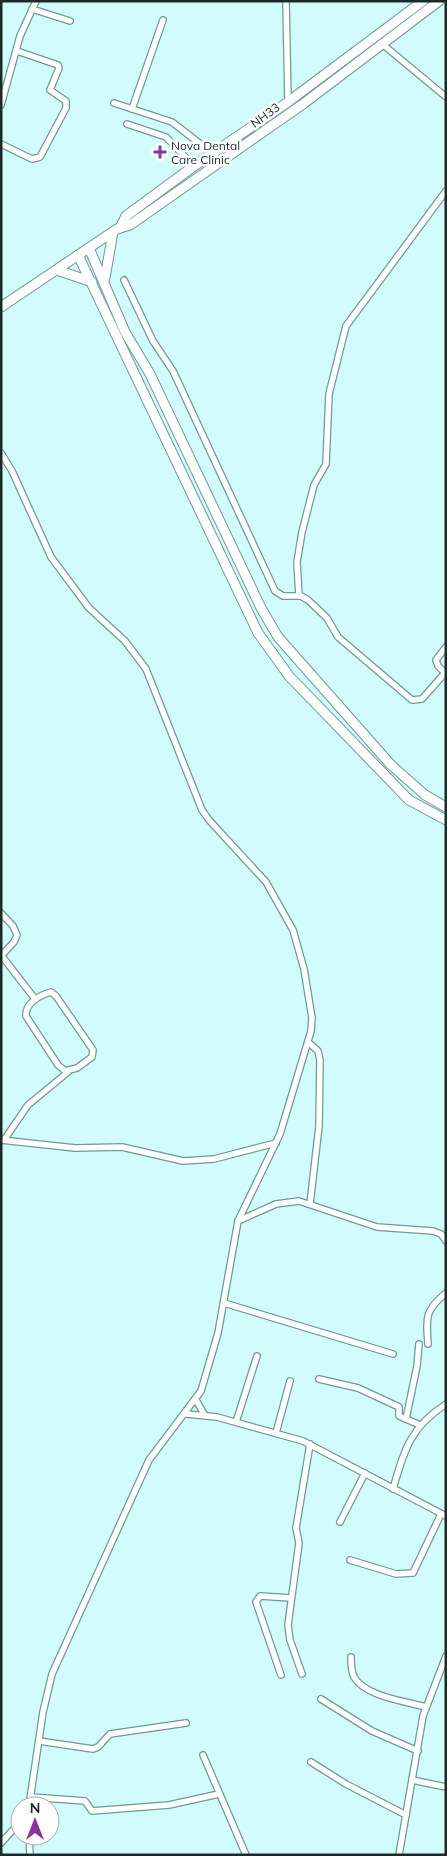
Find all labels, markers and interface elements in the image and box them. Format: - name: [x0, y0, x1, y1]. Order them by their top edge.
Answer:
- street label: NH33: [247, 99, 283, 131]
- place label: Nova Dental Care Clinic: [171, 138, 240, 167]
- marker: Nova Dental Care Clinic: [153, 145, 167, 159]
- north arrow: [10, 1796, 60, 1846]
- text: N: [30, 1799, 40, 1817]

